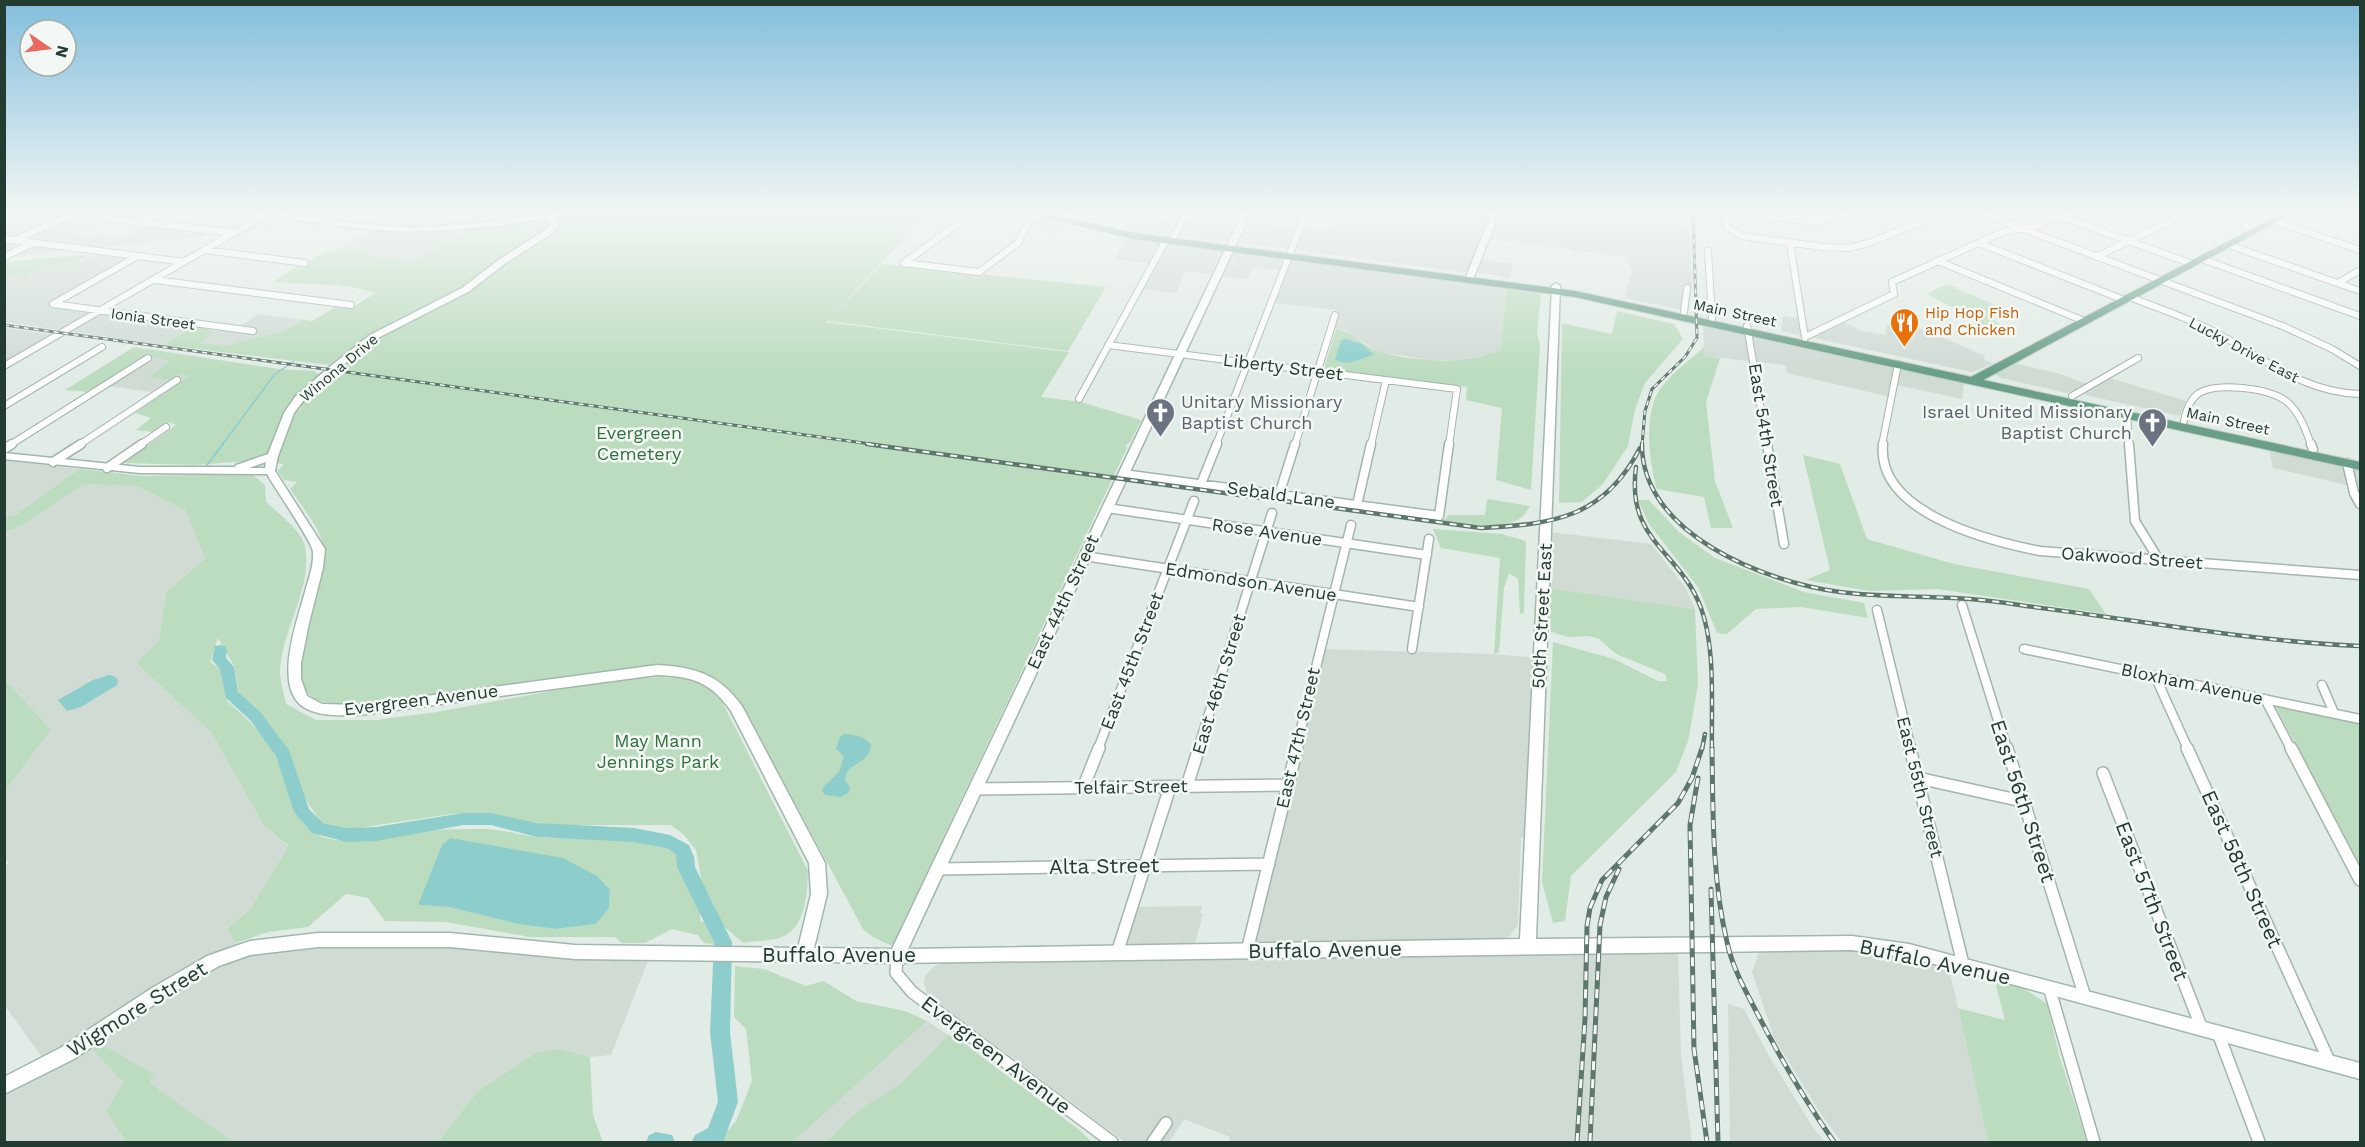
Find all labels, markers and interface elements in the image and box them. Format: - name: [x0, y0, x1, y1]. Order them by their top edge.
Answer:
- north arrow: [18, 18, 78, 78]
- text: N: [51, 43, 73, 60]
- street label: Main Street: [1692, 295, 1779, 331]
- street label: Ionia Street: [110, 304, 197, 334]
- place label: Hip Hop Fish and Chicken: [1925, 304, 2019, 339]
- restaurant icon: Hip Hop Fish and Chicken: [1888, 306, 1920, 348]
- street label: Lucky Drive East: [2186, 313, 2303, 387]
- street label: Winona Drive: [296, 330, 382, 406]
- street label: Liberty Street: [1222, 349, 1345, 384]
- street label: East 54th Street: [1745, 362, 1788, 509]
- place label: Unitary Missionary Baptist Church: [1181, 391, 1343, 433]
- church icon: Unitary Missionary Baptist Church: [1144, 396, 1176, 438]
- place label: Israel United Missionary Baptist Church: [1922, 401, 2133, 443]
- street label: Main Street: [2185, 403, 2272, 439]
- church icon: Israel United Missionary Baptist Church: [2137, 406, 2169, 448]
- park label: Evergreen Cemetery: [596, 422, 682, 464]
- street label: Sebald Lane: [1226, 477, 1336, 512]
- street label: Rose Avenue: [1210, 513, 1324, 550]
- street label: East 44th Street: [1022, 531, 1103, 672]
- street label: 50th Street East: [1527, 542, 1556, 689]
- street label: Oakwood Street: [2061, 542, 2204, 573]
- street label: Edmondson Avenue: [1164, 558, 1338, 605]
- street label: East 45th Street: [1096, 589, 1168, 732]
- street label: East 46th Street: [1187, 611, 1250, 757]
- street label: Bloxham Avenue: [2119, 658, 2265, 709]
- street label: East 47th Street: [1271, 665, 1324, 810]
- street label: Evergreen Avenue: [343, 680, 499, 719]
- street label: East 55th Street: [1893, 714, 1948, 860]
- street label: East 56th Street: [1985, 716, 2062, 885]
- park label: May Mann Jennings Park: [597, 730, 719, 772]
- street label: Telfair Street: [1074, 775, 1188, 798]
- street label: East 58th Street: [2197, 786, 2288, 952]
- street label: East 57th Street: [2111, 818, 2194, 984]
- street label: Alta Street: [1049, 852, 1160, 879]
- street label: Buffalo Avenue: [1857, 933, 2013, 990]
- street label: Buffalo Avenue: [1248, 936, 1402, 963]
- street label: Buffalo Avenue: [762, 942, 916, 967]
- street label: Wigmore Street: [62, 955, 211, 1062]
- street label: Evergreen Avenue: [916, 990, 1076, 1119]

